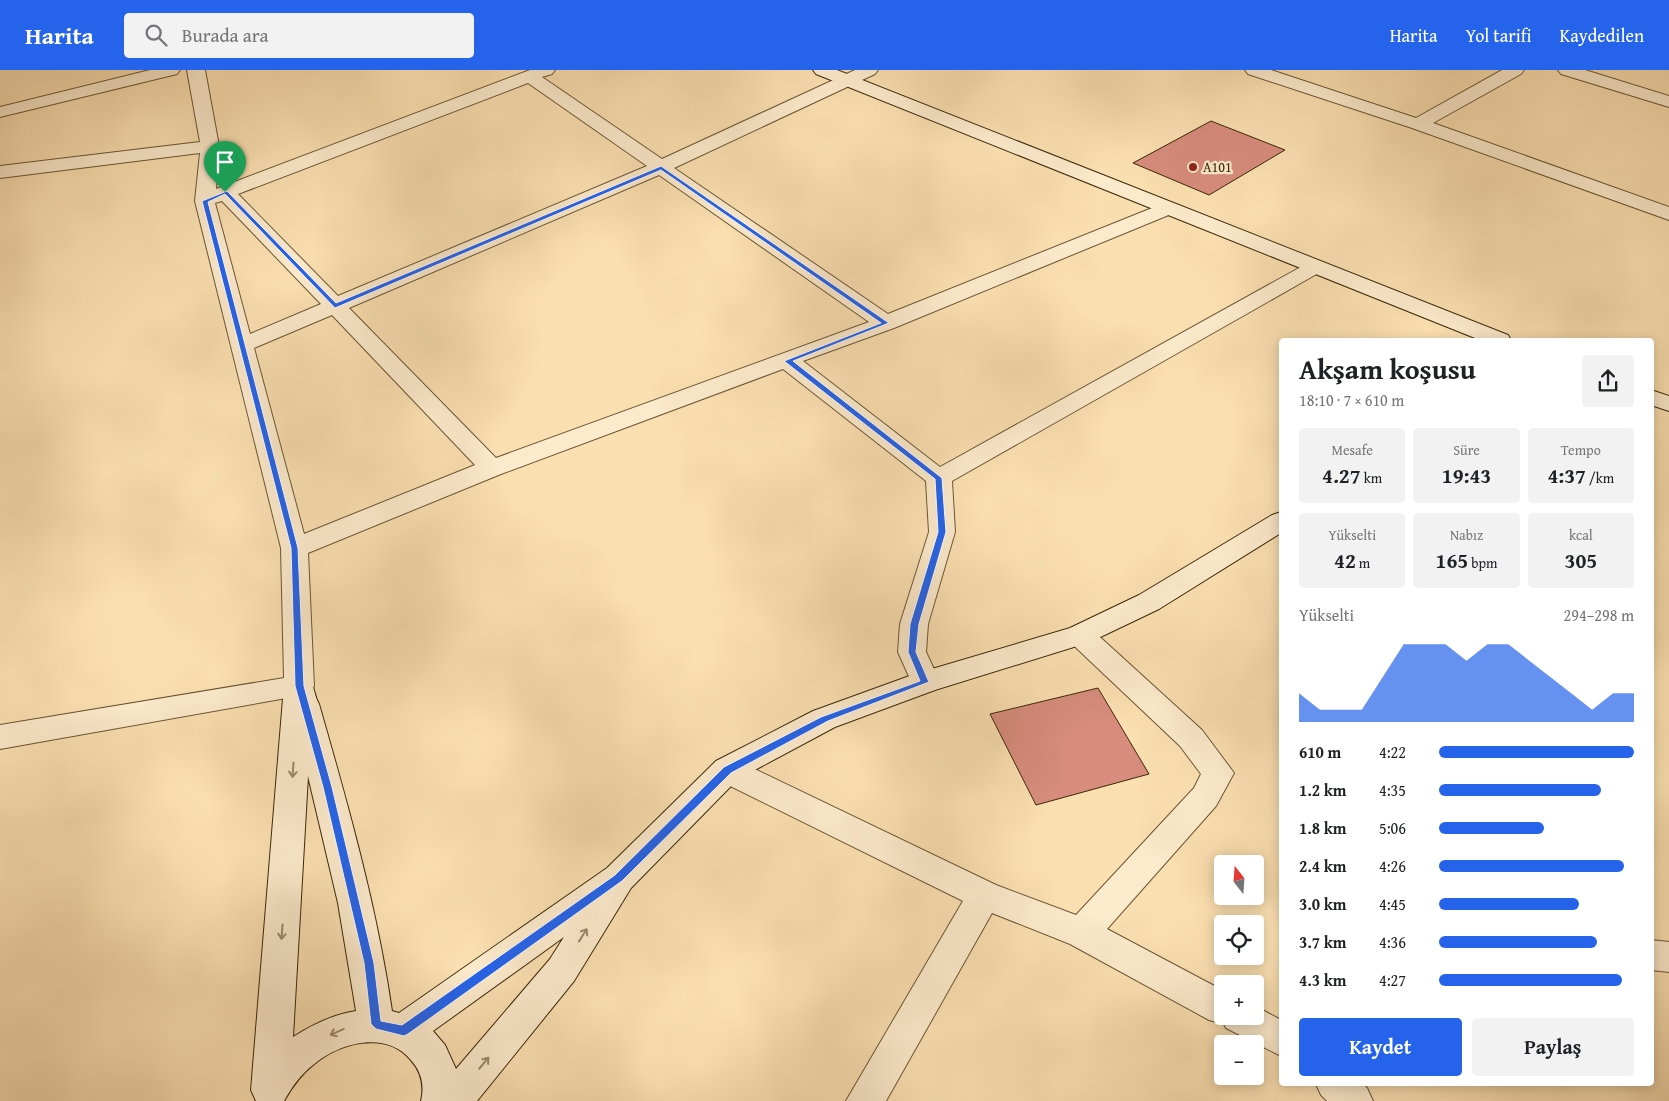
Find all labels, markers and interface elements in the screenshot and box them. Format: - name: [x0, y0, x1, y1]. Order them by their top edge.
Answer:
- search box: [124, 13, 474, 58]
- text: Harita: [25, 18, 94, 53]
- icon: search: [142, 21, 170, 49]
- text: Burada ara: [182, 21, 268, 49]
- text: Harita: [1390, 22, 1437, 49]
- text: Yol tarifi: [1465, 22, 1532, 49]
- text: Kaydedilen: [1560, 22, 1644, 49]
- pin: [204, 141, 246, 192]
- icon: arrive: [211, 148, 239, 176]
- place label: A101: [1203, 157, 1232, 177]
- marker: A101: [1187, 161, 1199, 173]
- text: Akşam koşusu: [1299, 348, 1476, 389]
- button: share: [1582, 355, 1634, 407]
- text: 18:10 · 7 × 610 m: [1299, 388, 1404, 412]
- text: Mesafe: [1332, 440, 1373, 460]
- text: Süre: [1453, 440, 1480, 460]
- text: Tempo: [1561, 440, 1601, 460]
- text: 4.27: [1322, 460, 1361, 491]
- text: 19:43: [1442, 460, 1491, 491]
- text: 4:37: [1547, 460, 1586, 491]
- text: km: [1361, 468, 1382, 488]
- text: /km: [1586, 468, 1614, 488]
- text: Yükselti: [1328, 525, 1376, 545]
- text: Nabız: [1450, 525, 1483, 545]
- text: kcal: [1569, 525, 1593, 545]
- text: 42: [1334, 545, 1356, 576]
- text: 165: [1436, 545, 1468, 576]
- text: 305: [1565, 545, 1597, 576]
- text: m: [1356, 553, 1370, 573]
- text: bpm: [1468, 553, 1497, 573]
- text: Yükselti: [1299, 603, 1354, 627]
- text: 294–298 m: [1564, 603, 1634, 627]
- text: 610 m: [1299, 740, 1341, 764]
- text: 4:22: [1379, 740, 1406, 764]
- one-way arrow: [289, 761, 298, 777]
- text: 1.2 km: [1299, 778, 1346, 802]
- text: 4:35: [1379, 778, 1406, 802]
- text: 1.8 km: [1299, 816, 1346, 840]
- text: 5:06: [1379, 816, 1406, 840]
- text: 2.4 km: [1299, 854, 1346, 878]
- text: 4:26: [1379, 854, 1406, 878]
- north arrow: [1214, 855, 1264, 905]
- map controls: [1214, 855, 1264, 1085]
- text: 3.0 km: [1299, 892, 1346, 916]
- text: 4:45: [1379, 892, 1406, 916]
- button: locate: [1214, 915, 1264, 965]
- one-way arrow: [277, 924, 287, 940]
- one-way arrow: [578, 928, 589, 942]
- text: 3.7 km: [1299, 930, 1346, 954]
- text: 4:36: [1379, 930, 1406, 954]
- text: 4.3 km: [1299, 968, 1346, 992]
- text: 4:27: [1379, 968, 1406, 992]
- button: +: [1214, 975, 1264, 1025]
- button: Kaydet: [1299, 1018, 1462, 1076]
- button: Paylaş: [1472, 1018, 1634, 1076]
- one-way arrow: [330, 1027, 345, 1037]
- button: −: [1214, 1035, 1264, 1085]
- one-way arrow: [479, 1057, 490, 1070]

